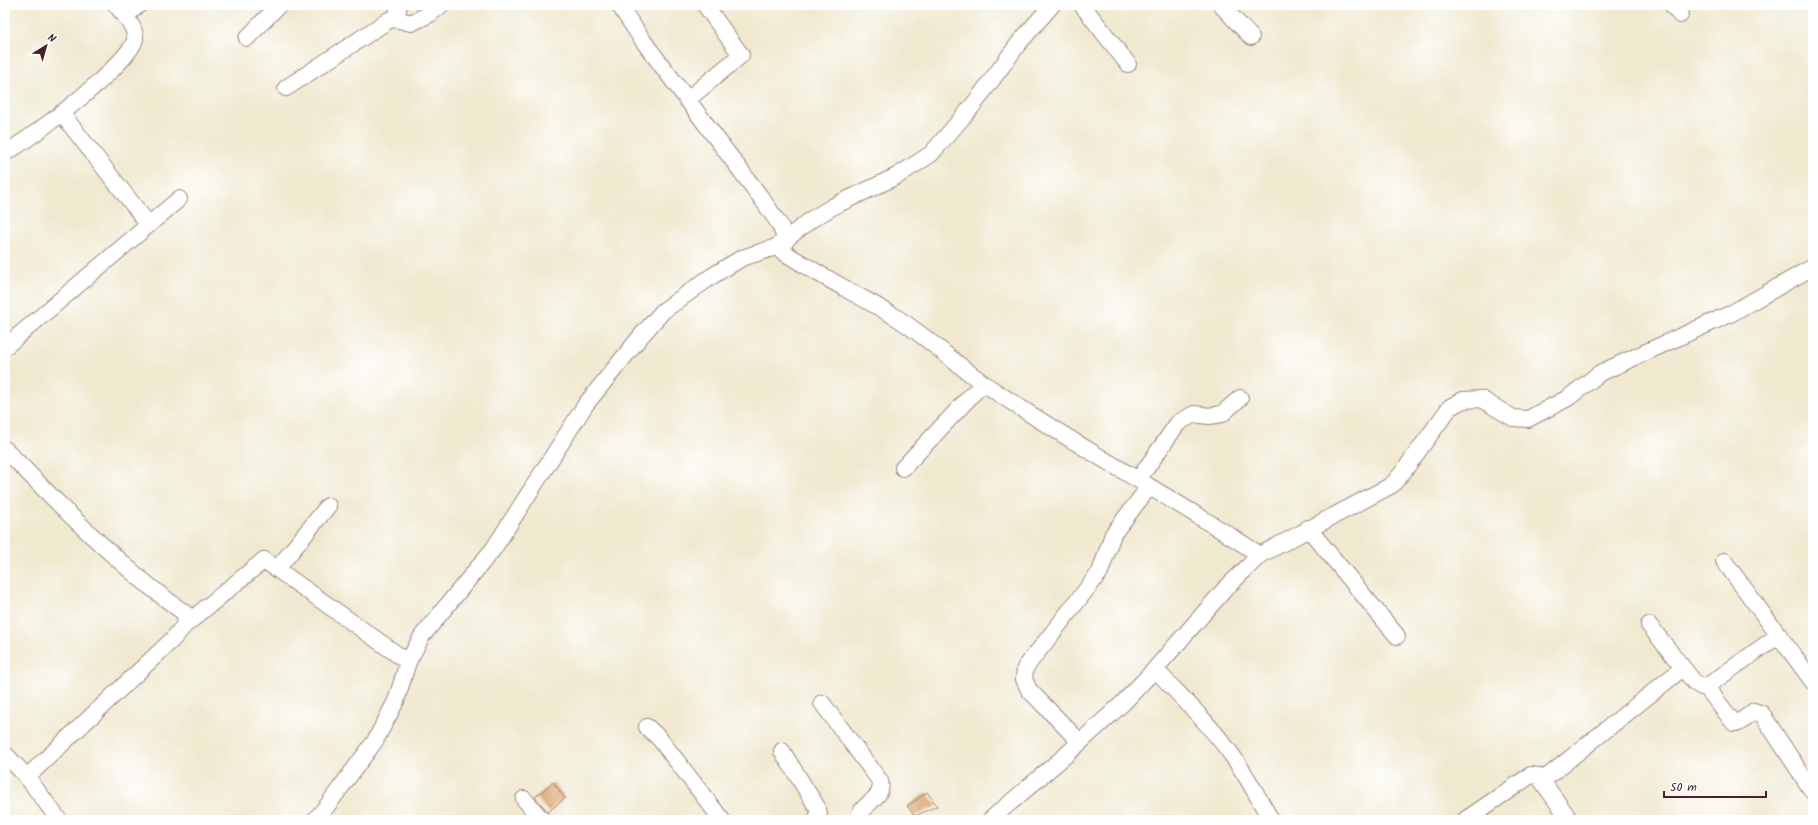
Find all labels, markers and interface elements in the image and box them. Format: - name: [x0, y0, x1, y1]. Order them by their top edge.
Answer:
- north arrow: [26, 26, 66, 66]
- text: N: [43, 30, 60, 48]
- scale bar: [1664, 773, 1766, 799]
- text: 50 m: [1670, 778, 1697, 797]

